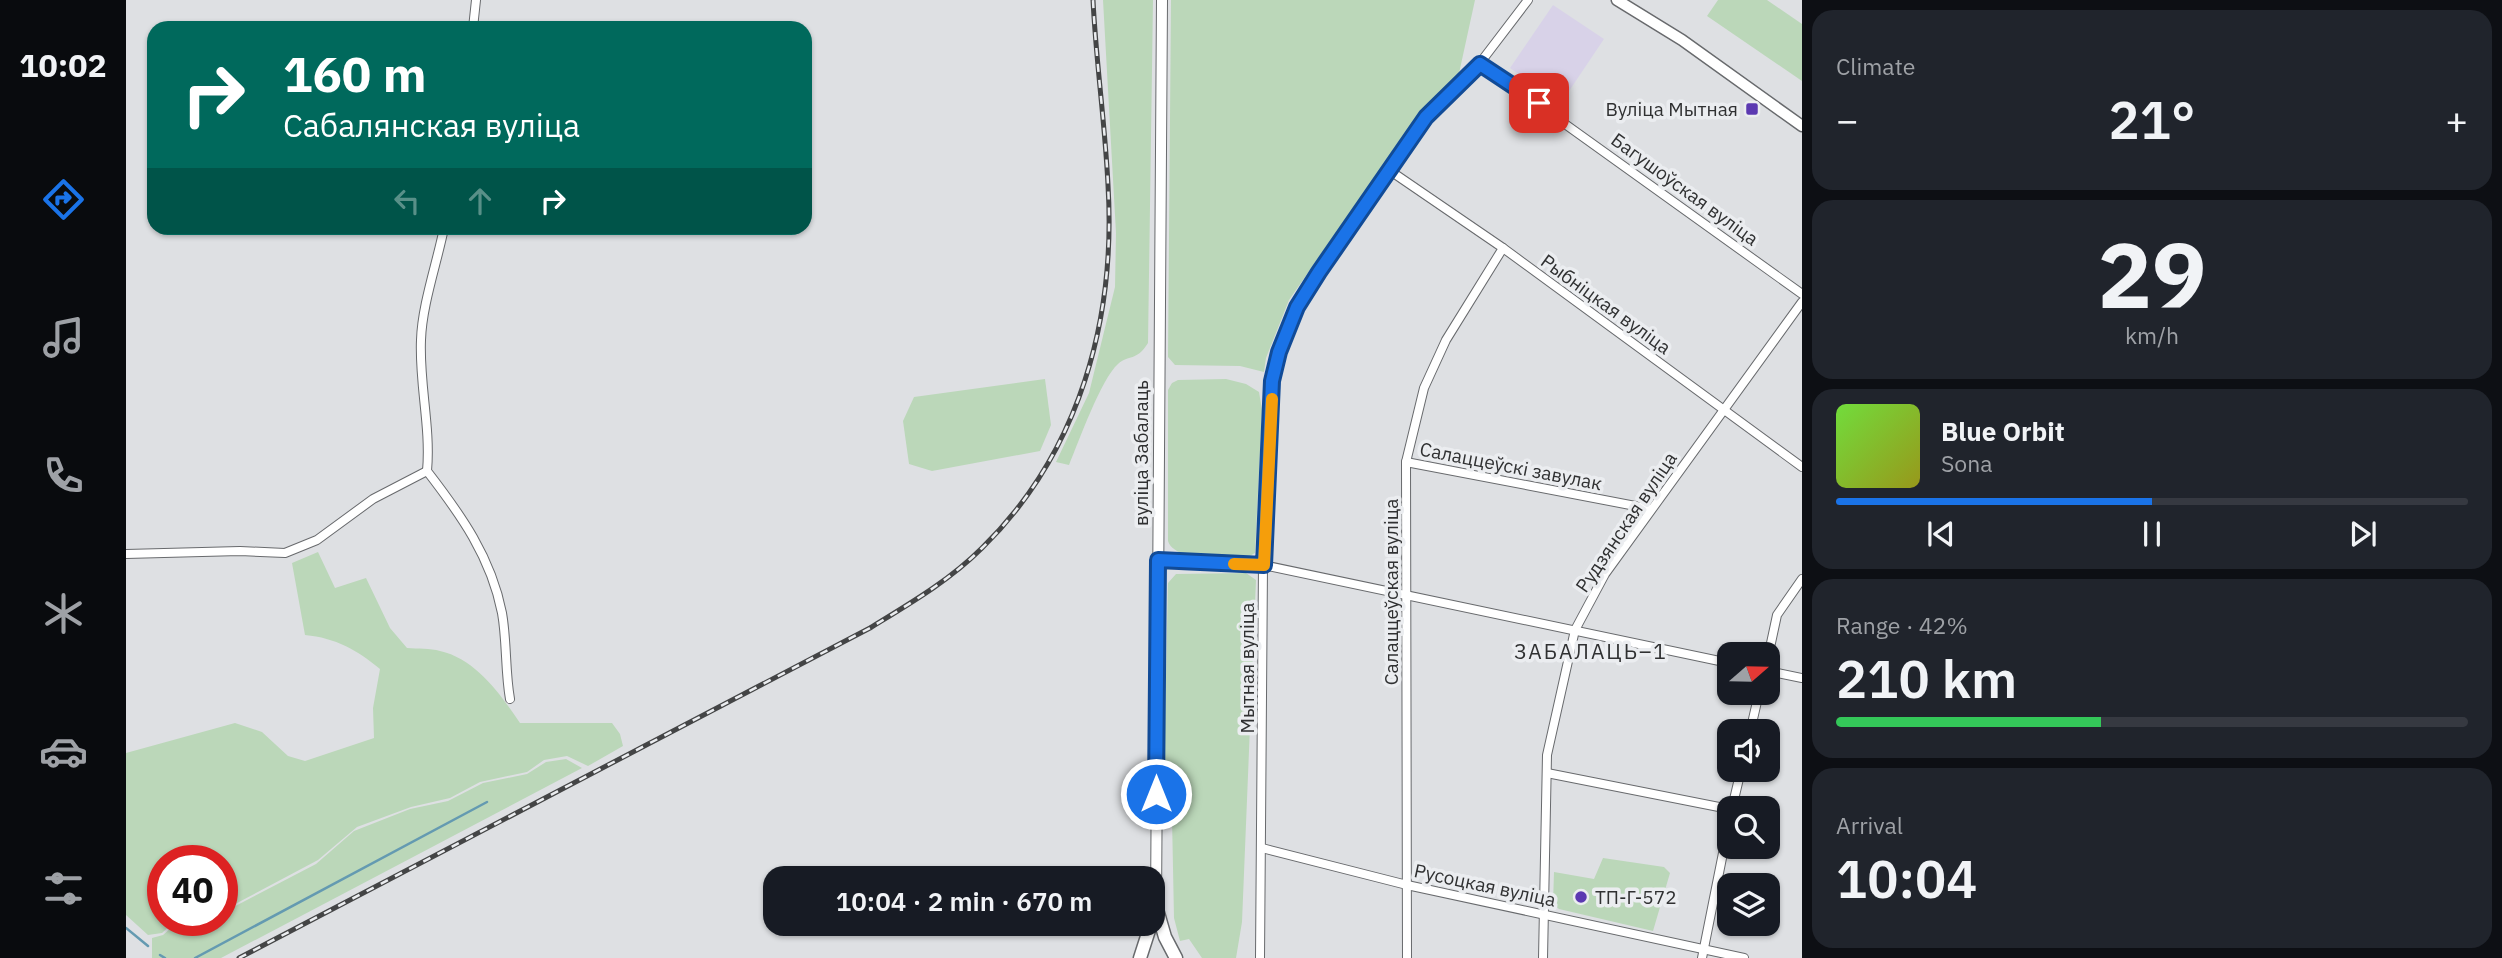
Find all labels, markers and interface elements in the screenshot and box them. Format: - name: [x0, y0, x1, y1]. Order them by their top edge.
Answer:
- text: 160 m: [283, 42, 427, 105]
- text: 10:02: [19, 44, 107, 86]
- icon: right: [168, 49, 259, 140]
- text: Climate: [1836, 51, 1915, 81]
- pin: [1509, 73, 1569, 133]
- icon: arrive: [1520, 84, 1558, 122]
- text: 21°: [2109, 86, 2195, 153]
- text: −: [1836, 95, 1859, 144]
- text: +: [2445, 95, 2468, 144]
- place label: Вуліца Мытная: [1605, 97, 1738, 121]
- marker: Вуліца Мытная: [1744, 101, 1760, 117]
- text: Сабалянская вуліца: [283, 104, 580, 146]
- street label: Багушоўская вуліца: [1607, 127, 1763, 251]
- icon: directions: [39, 175, 88, 224]
- icon: left: [388, 182, 426, 220]
- icon: ahead: [461, 182, 499, 220]
- icon: right: [534, 182, 572, 220]
- text: 29: [2097, 215, 2207, 333]
- street label: Рыбніцкая вуліца: [1536, 249, 1676, 359]
- icon: music: [39, 313, 88, 362]
- text: km/h: [2125, 320, 2179, 350]
- street label: вуліца Забалаць: [1129, 380, 1153, 526]
- text: Blue Orbit: [1941, 414, 2065, 448]
- street label: Салаццеўскі завулак: [1418, 437, 1604, 495]
- street label: Рудзянская вуліца: [1570, 447, 1682, 597]
- text: Sona: [1941, 448, 1993, 478]
- icon: phone: [39, 451, 88, 500]
- street label: Салаццеўская вуліца: [1379, 499, 1403, 685]
- icon: previous: [1922, 515, 1960, 553]
- icon: pause: [2133, 515, 2171, 553]
- icon: next: [2344, 515, 2382, 553]
- icon: climate: [39, 589, 88, 638]
- street label: Мытная вуліца: [1235, 603, 1259, 733]
- text: Range · 42%: [1836, 610, 1968, 640]
- district label: ЗАБАЛАЦЬ–1: [1514, 637, 1668, 665]
- north arrow: [1717, 642, 1780, 705]
- map controls: [1717, 642, 1780, 936]
- text: 210 km: [1836, 645, 2017, 712]
- button: sound: [1717, 719, 1780, 782]
- icon: car: [39, 727, 88, 776]
- position arrow: [1119, 757, 1193, 831]
- button: search: [1717, 796, 1780, 859]
- text: Arrival: [1836, 810, 1903, 840]
- speed limit sign: 40: [147, 845, 238, 936]
- text: 10:04: [1836, 845, 1977, 912]
- street label: Русоцкая вуліца: [1412, 858, 1558, 912]
- icon: filters: [39, 864, 88, 913]
- button: layers: [1717, 873, 1780, 936]
- text: 10:04 · 2 min · 670 m: [836, 884, 1092, 918]
- place label: ТП-Г-572: [1595, 885, 1677, 909]
- marker: ТП-Г-572: [1573, 889, 1589, 905]

